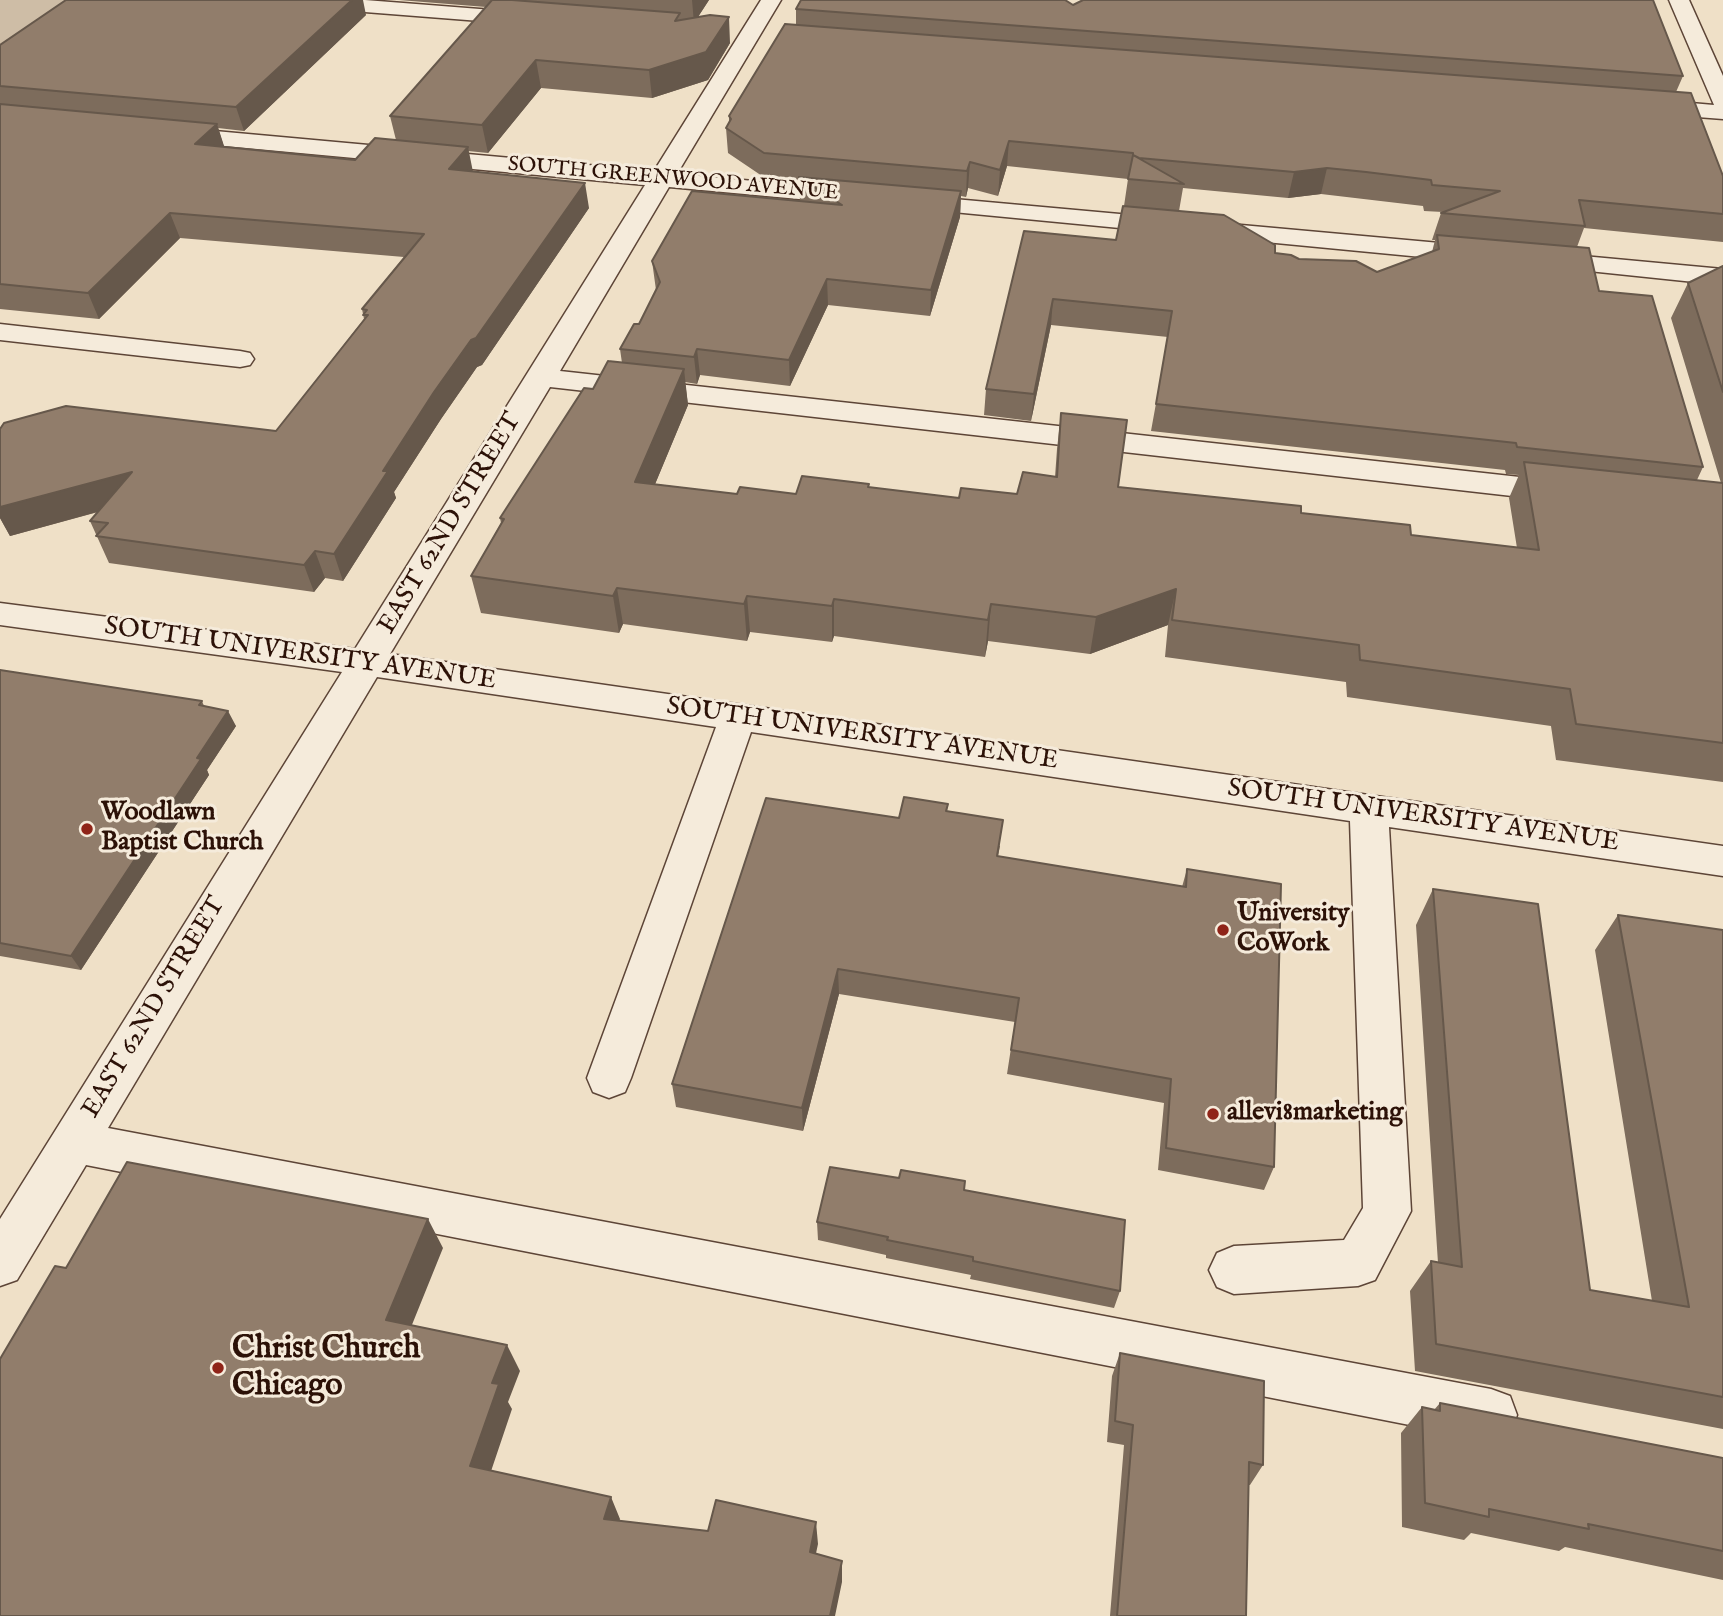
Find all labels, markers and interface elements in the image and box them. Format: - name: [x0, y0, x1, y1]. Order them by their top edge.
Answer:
- street label: SOUTH GREENWOOD AVENUE: [507, 153, 839, 207]
- street label: EAST 62ND STREET: [373, 408, 529, 640]
- street label: SOUTH UNIVERSITY AVENUE: [102, 612, 498, 698]
- street label: SOUTH UNIVERSITY AVENUE: [664, 692, 1060, 778]
- street label: SOUTH UNIVERSITY AVENUE: [1225, 774, 1621, 860]
- place label: Woodlawn Baptist Church: [101, 798, 263, 860]
- marker: Woodlawn Baptist Church: [79, 821, 95, 837]
- street label: EAST 62ND STREET: [77, 892, 233, 1124]
- place label: University CoWork: [1237, 899, 1350, 960]
- marker: University CoWork: [1215, 922, 1231, 938]
- place label: allevi8marketing: [1227, 1098, 1403, 1130]
- marker: allevi8marketing: [1205, 1106, 1221, 1122]
- place label: Christ Church Chicago: [232, 1331, 420, 1406]
- marker: Christ Church Chicago: [210, 1360, 226, 1376]

